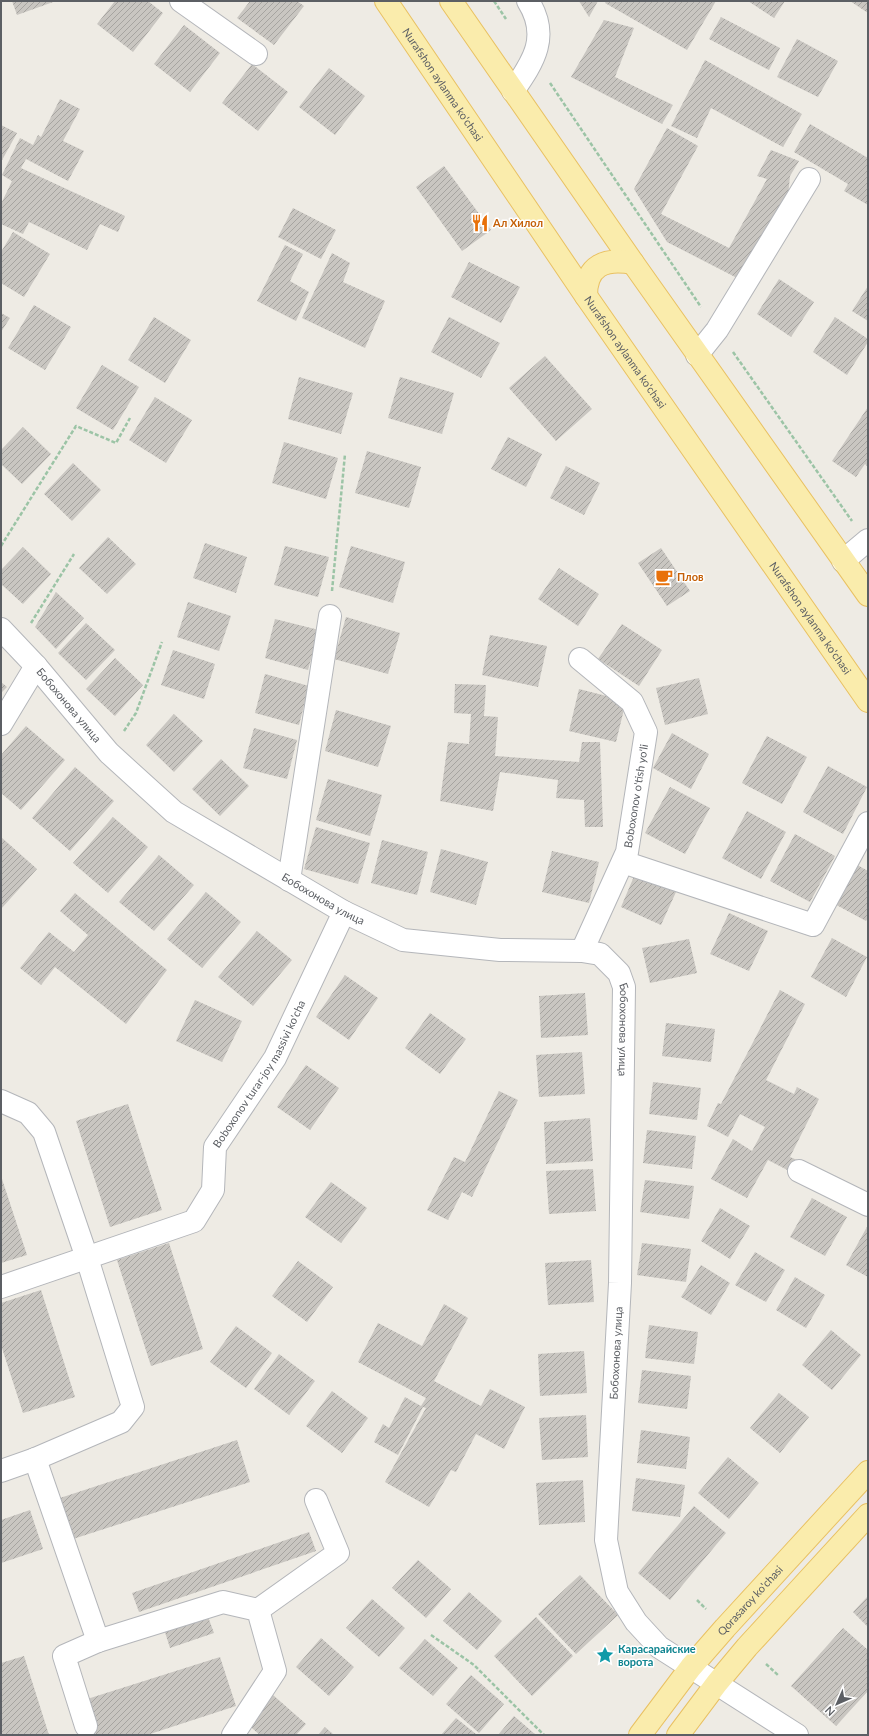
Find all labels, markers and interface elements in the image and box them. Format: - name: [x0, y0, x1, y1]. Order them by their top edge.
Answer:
- street label: Nurafshon aylanma ko'chasi: [400, 25, 486, 144]
- restaurant icon: Ал Хилол: [470, 213, 490, 233]
- place label: Ал Хилол: [492, 216, 543, 229]
- street label: Nurafshon aylanma ko'chasi: [582, 293, 669, 411]
- street label: Nurafshon aylanma ko'chasi: [767, 559, 855, 677]
- cafe icon: Плов: [654, 567, 674, 587]
- place label: Плов: [677, 570, 704, 583]
- street label: Бобохонова улица: [34, 665, 104, 745]
- street label: Boboxonov o'tish yo'li: [621, 743, 650, 849]
- street label: Бобохонова улица: [280, 870, 367, 927]
- street label: Бобохонова улица: [617, 981, 632, 1076]
- street label: Boboxonov turar-joy massivi ko'cha: [210, 998, 307, 1150]
- street label: Бобохонова улица: [607, 1306, 624, 1400]
- street label: Qorasaroy ko'chasi: [715, 1562, 785, 1638]
- place label: Карасарайские ворота: [618, 1642, 696, 1668]
- place icon: Карасарайские ворота: [595, 1645, 615, 1665]
- north arrow: [817, 1684, 857, 1724]
- text: N: [822, 1704, 837, 1719]

